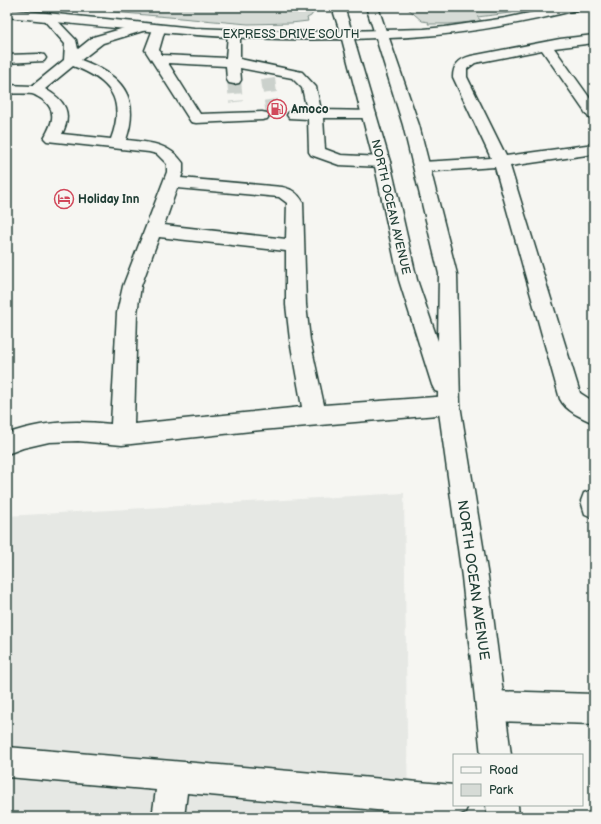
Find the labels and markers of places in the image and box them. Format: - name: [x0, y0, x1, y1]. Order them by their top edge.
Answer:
- fuel station icon: Amoco: [266, 98, 288, 120]
- place label: Amoco: [290, 102, 329, 117]
- hotel icon: Holiday Inn: [53, 188, 75, 210]
- place label: Holiday Inn: [78, 192, 140, 207]

